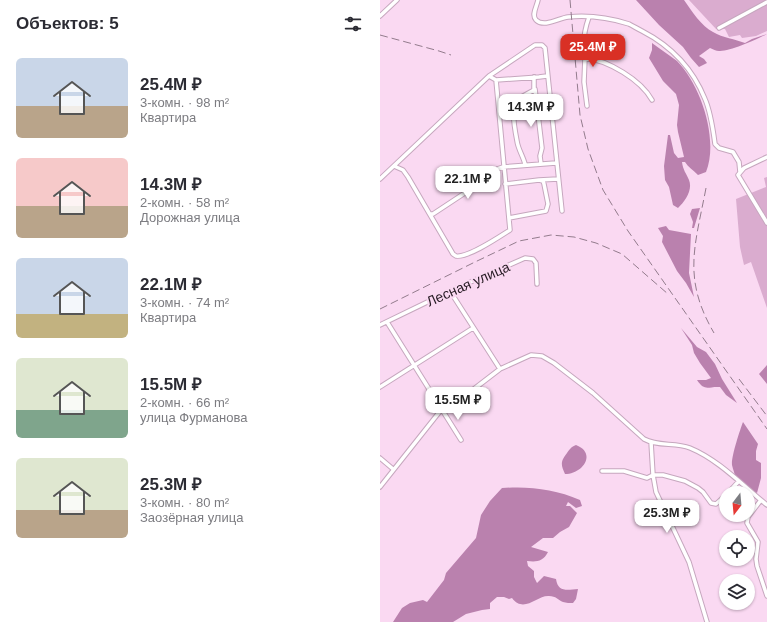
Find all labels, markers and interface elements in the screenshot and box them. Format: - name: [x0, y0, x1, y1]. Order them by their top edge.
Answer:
- icon: filters: [342, 13, 364, 35]
- text: Объектов: 5: [16, 14, 119, 33]
- pin: 25.4M ₽: [556, 34, 630, 68]
- text: 25.4M ₽: [569, 39, 617, 54]
- icon: home: [48, 74, 96, 122]
- text: 25.4M ₽: [140, 75, 202, 94]
- pin: 14.3M ₽: [494, 94, 568, 128]
- text: 3-комн. · 98 m²: [140, 95, 229, 110]
- text: 14.3M ₽: [507, 99, 555, 114]
- text: Квартира: [140, 110, 196, 125]
- pin: 22.1M ₽: [431, 166, 505, 200]
- text: 22.1M ₽: [444, 171, 492, 186]
- icon: home: [48, 174, 96, 222]
- text: 14.3M ₽: [140, 175, 202, 194]
- text: 2-комн. · 58 m²: [140, 195, 229, 210]
- text: Дорожная улица: [140, 210, 240, 225]
- street label: Лесная улица: [424, 258, 512, 310]
- icon: home: [48, 274, 96, 322]
- text: 22.1M ₽: [140, 275, 202, 294]
- text: 3-комн. · 74 m²: [140, 295, 229, 310]
- text: Квартира: [140, 310, 196, 325]
- icon: home: [48, 374, 96, 422]
- text: 15.5M ₽: [140, 375, 202, 394]
- pin: 15.5M ₽: [421, 387, 495, 421]
- text: 15.5M ₽: [434, 392, 482, 407]
- text: 2-комн. · 66 m²: [140, 395, 229, 410]
- text: улица Фурманова: [140, 410, 247, 425]
- icon: home: [48, 474, 96, 522]
- text: 25.3M ₽: [140, 475, 202, 494]
- north arrow: [719, 486, 755, 522]
- map controls: [719, 486, 755, 610]
- text: 3-комн. · 80 m²: [140, 495, 229, 510]
- pin: 25.3M ₽: [630, 500, 704, 534]
- text: 25.3M ₽: [643, 505, 691, 520]
- text: Заозёрная улица: [140, 510, 243, 525]
- button: locate: [719, 530, 755, 566]
- button: layers: [719, 574, 755, 610]

